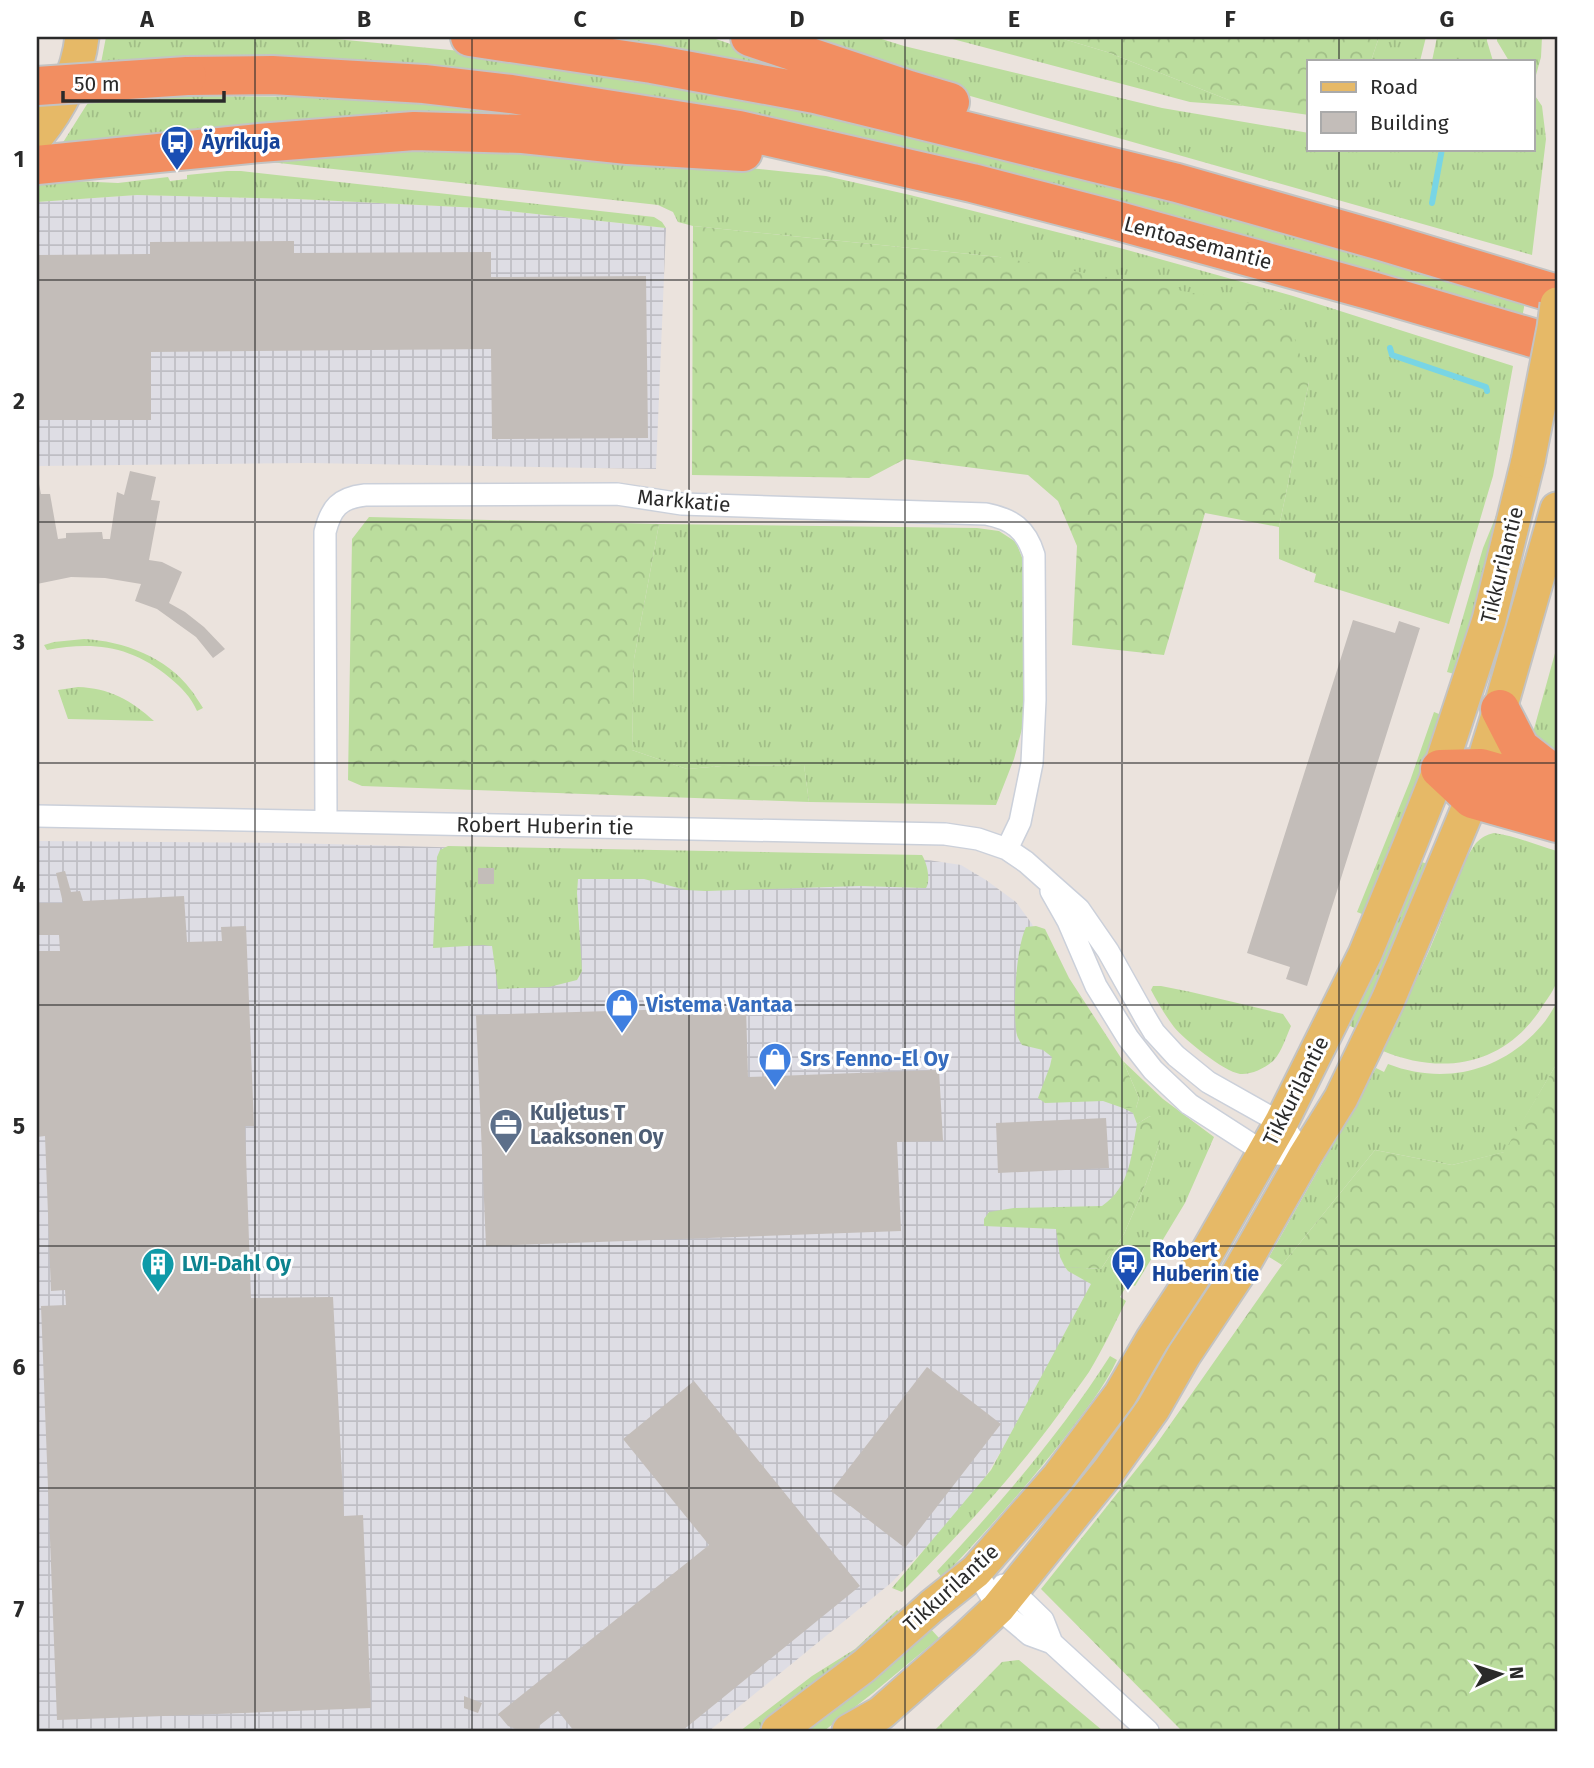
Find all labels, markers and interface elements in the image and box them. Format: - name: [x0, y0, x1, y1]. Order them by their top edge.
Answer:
- text: A: [139, 5, 154, 33]
- text: B: [357, 5, 371, 33]
- text: C: [573, 5, 587, 33]
- text: D: [790, 5, 805, 33]
- text: E: [1008, 5, 1020, 33]
- text: F: [1224, 5, 1236, 33]
- text: G: [1440, 5, 1454, 33]
- scale bar: [63, 60, 224, 104]
- legend: [1307, 60, 1534, 150]
- text: 50 m: [74, 71, 120, 97]
- text: Road: [1370, 74, 1418, 100]
- text: Building: [1370, 110, 1449, 136]
- bus stop icon: Äyrikuja: [158, 123, 196, 172]
- place label: Äyrikuja: [201, 128, 280, 155]
- text: 1: [14, 145, 24, 173]
- street label: Lentoasemantie: [1121, 211, 1275, 275]
- text: 2: [13, 387, 25, 415]
- street label: Markkatie: [636, 484, 732, 518]
- street label: Tikkurilantie: [1475, 504, 1529, 626]
- text: 3: [12, 628, 25, 656]
- street label: Robert Huberin tie: [456, 811, 634, 841]
- text: 4: [13, 870, 26, 898]
- shop icon: Vistema Vantaa: [603, 986, 641, 1035]
- place label: Vistema Vantaa: [645, 992, 793, 1018]
- street label: Tikkurilantie: [1257, 1032, 1335, 1150]
- shop icon: Srs Fenno-El Oy: [756, 1040, 794, 1089]
- place label: Srs Fenno-El Oy: [800, 1046, 949, 1072]
- place label: Kuljetus T Laaksonen Oy: [530, 1100, 664, 1150]
- office icon: Kuljetus T Laaksonen Oy: [487, 1106, 525, 1155]
- text: 5: [13, 1112, 25, 1140]
- place label: Robert Huberin tie: [1152, 1237, 1260, 1287]
- bus stop icon: Robert Huberin tie: [1109, 1243, 1147, 1292]
- building icon: LVI-Dahl Oy: [139, 1245, 177, 1294]
- place label: LVI-Dahl Oy: [182, 1251, 291, 1277]
- text: 6: [13, 1353, 26, 1381]
- street label: Tikkurilantie: [898, 1538, 1004, 1638]
- text: 7: [14, 1595, 25, 1623]
- north arrow: [1464, 1638, 1534, 1708]
- text: N: [1505, 1666, 1528, 1680]

